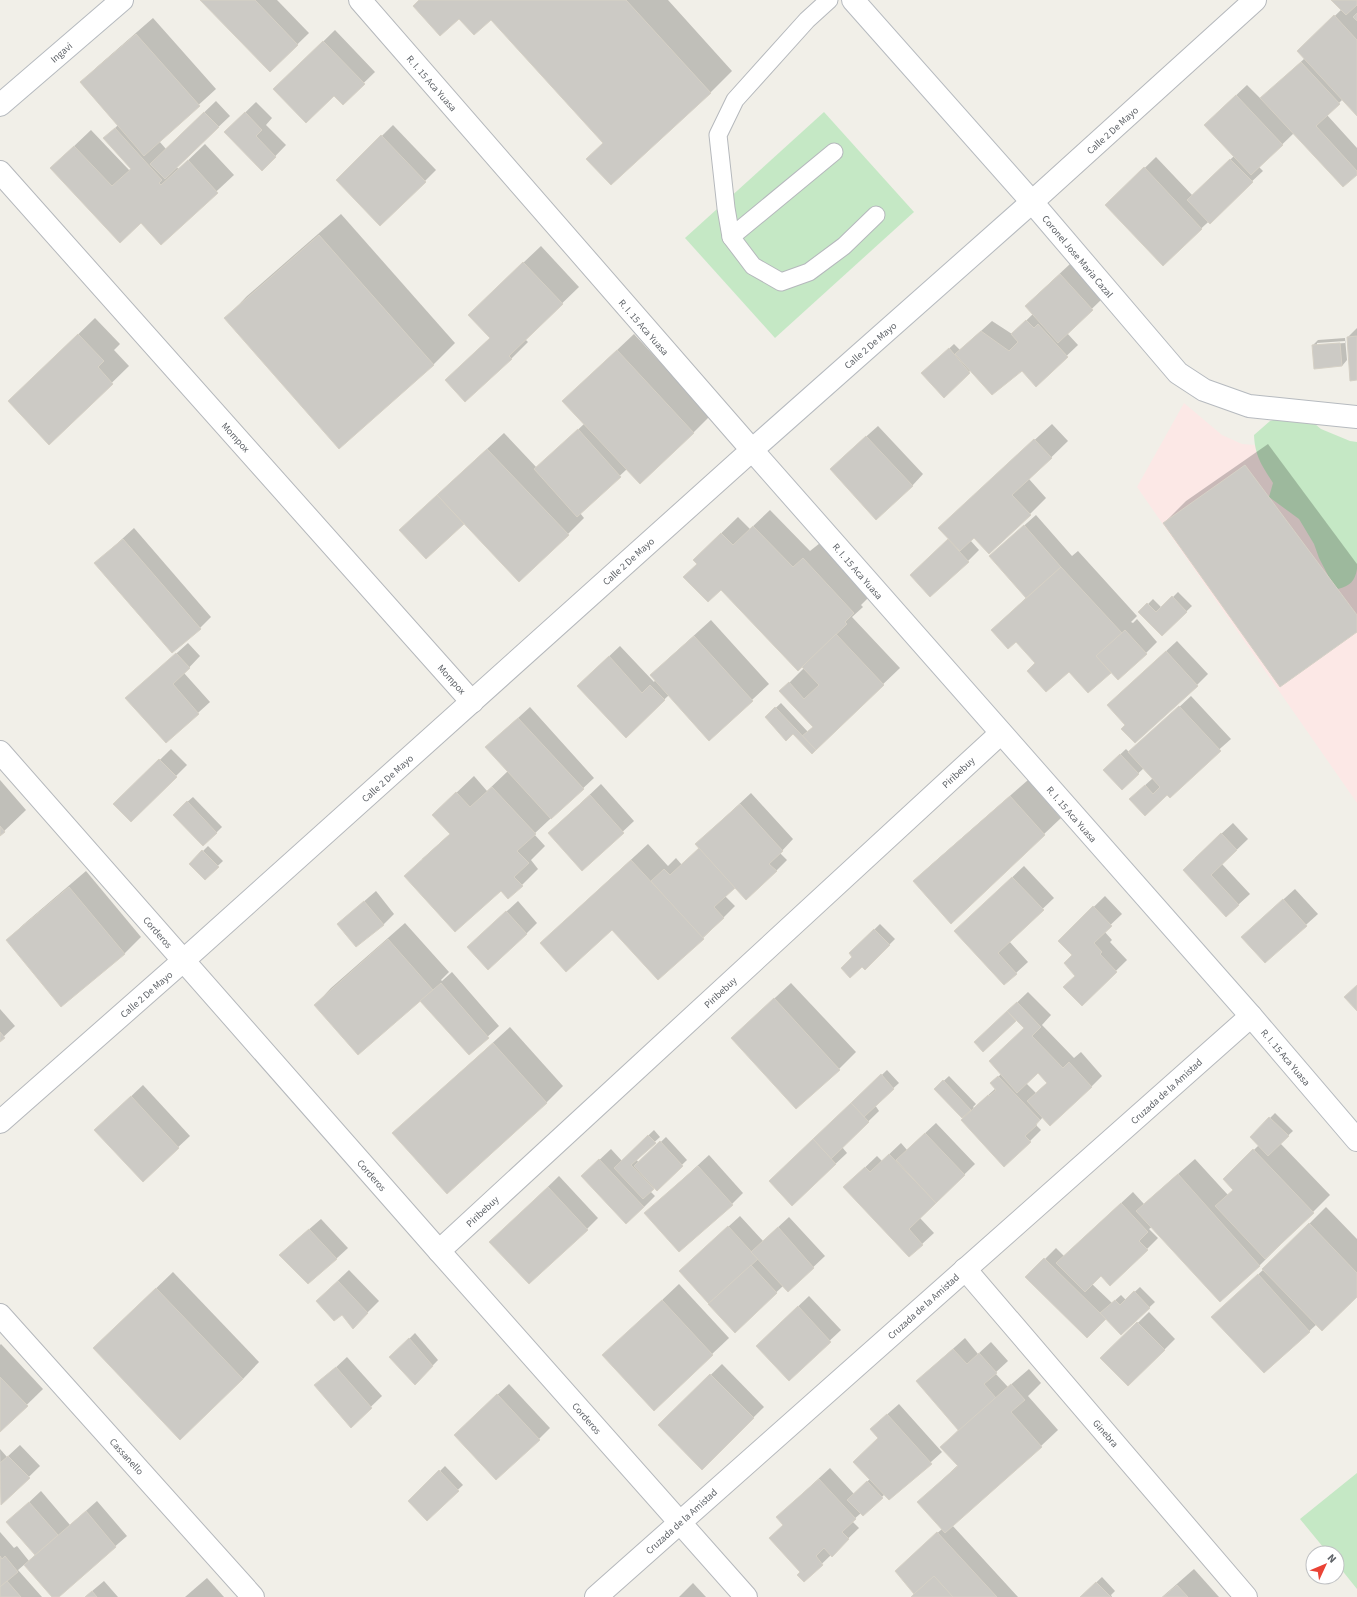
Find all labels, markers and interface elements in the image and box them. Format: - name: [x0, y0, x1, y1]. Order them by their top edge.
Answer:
- street label: Ingavi: [48, 39, 76, 66]
- street label: R. I. 15 Aca Yuasa: [403, 53, 460, 115]
- street label: Calle 2 De Mayo: [1084, 104, 1142, 158]
- street label: Coronel Jose Maria Cazal: [1038, 212, 1116, 301]
- street label: R. I. 15 Aca Yuasa: [615, 297, 672, 359]
- street label: Calle 2 De Mayo: [841, 319, 900, 372]
- street label: Mompox: [218, 420, 253, 456]
- street label: Calle 2 De Mayo: [600, 535, 658, 589]
- street label: R. I. 15 Aca Yuasa: [829, 541, 886, 603]
- street label: Mompox: [434, 662, 469, 698]
- street label: Calle 2 De Mayo: [359, 752, 417, 806]
- street label: Piribebuy: [939, 754, 978, 792]
- street label: R. I. 15 Aca Yuasa: [1043, 784, 1100, 846]
- street label: Corderos: [140, 914, 175, 952]
- street label: Calle 2 De Mayo: [117, 968, 176, 1021]
- street label: Piribebuy: [701, 974, 740, 1012]
- street label: R. I. 15 Aca Yuasa: [1257, 1026, 1313, 1089]
- street label: Cruzada de la Amistad: [1128, 1056, 1206, 1128]
- street label: Corderos: [354, 1157, 389, 1195]
- street label: Piribebuy: [463, 1193, 502, 1231]
- street label: Cruzada de la Amistad: [885, 1271, 963, 1343]
- street label: Corderos: [569, 1400, 604, 1438]
- street label: Ginebra: [1089, 1417, 1121, 1451]
- street label: Cassanello: [106, 1435, 147, 1478]
- street label: Cruzada de la Amistad: [643, 1486, 721, 1558]
- north arrow: [1305, 1545, 1345, 1585]
- text: N: [1324, 1551, 1340, 1566]

